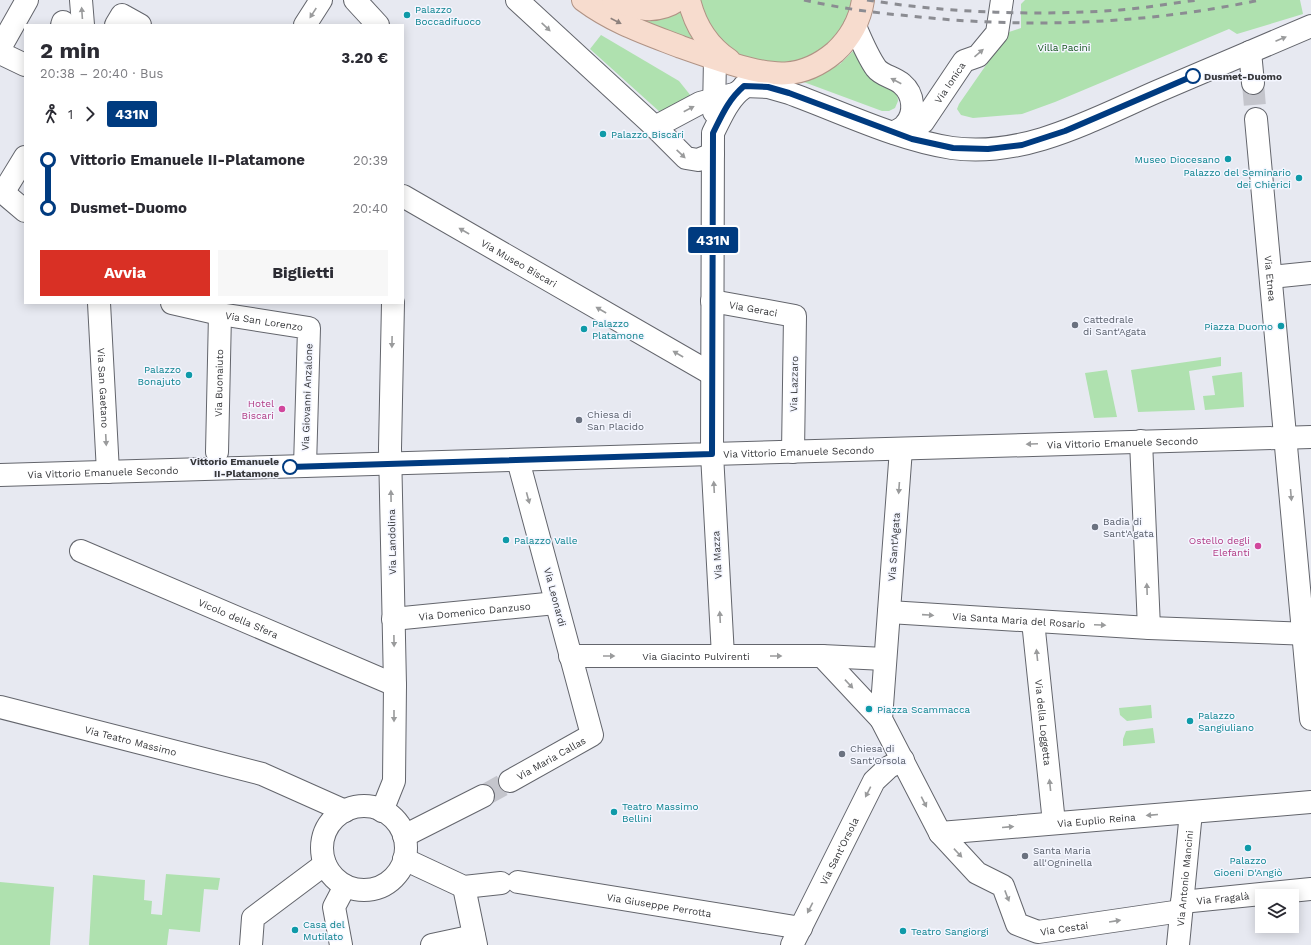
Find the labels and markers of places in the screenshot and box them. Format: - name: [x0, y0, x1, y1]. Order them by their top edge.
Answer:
- place label: Palazzo Boccadifuoco: [415, 4, 481, 27]
- marker: Palazzo Boccadifuoco: [402, 10, 412, 20]
- marker: Dusmet-Duomo: [1185, 68, 1201, 84]
- place label: Dusmet-Duomo: [1204, 71, 1282, 82]
- marker: Palazzo Biscari: [598, 129, 608, 139]
- place label: Palazzo Biscari: [611, 129, 684, 140]
- place label: Museo Diocesano: [1135, 154, 1220, 165]
- marker: Museo Diocesano: [1223, 154, 1233, 164]
- place label: Palazzo del Seminario dei Chierici: [1183, 167, 1291, 190]
- marker: Palazzo del Seminario dei Chierici: [1294, 173, 1304, 183]
- place label: Cattedrale di Sant'Agata: [1083, 314, 1147, 337]
- place label: Palazzo Platamone: [592, 318, 644, 341]
- marker: Cattedrale di Sant'Agata: [1070, 320, 1080, 330]
- place label: Piazza Duomo: [1204, 321, 1273, 332]
- marker: Piazza Duomo: [1276, 321, 1286, 331]
- marker: Palazzo Platamone: [579, 324, 589, 334]
- place label: Palazzo Bonajuto: [138, 364, 181, 387]
- marker: Palazzo Bonajuto: [184, 370, 194, 380]
- place label: Hotel Biscari: [242, 398, 274, 421]
- marker: Hotel Biscari: [277, 404, 287, 414]
- place label: Chiesa di San Placido: [587, 409, 644, 432]
- marker: Chiesa di San Placido: [574, 415, 584, 425]
- place label: Vittorio Emanuele II-Platamone: [190, 456, 279, 479]
- marker: Vittorio Emanuele II-Platamone: [282, 459, 298, 475]
- place label: Badia di Sant'Agata: [1103, 516, 1154, 539]
- marker: Badia di Sant'Agata: [1090, 522, 1100, 532]
- marker: Palazzo Valle: [501, 535, 511, 545]
- place label: Palazzo Valle: [514, 535, 578, 546]
- place label: Ostello degli Elefanti: [1189, 535, 1250, 558]
- marker: Ostello degli Elefanti: [1253, 541, 1263, 551]
- marker: Piazza Scammacca: [864, 704, 874, 714]
- place label: Piazza Scammacca: [877, 704, 971, 715]
- place label: Palazzo Sangiuliano: [1198, 710, 1254, 733]
- marker: Palazzo Sangiuliano: [1185, 716, 1195, 726]
- place label: Chiesa di Sant'Orsola: [850, 743, 906, 766]
- marker: Chiesa di Sant'Orsola: [837, 749, 847, 759]
- place label: Teatro Massimo Bellini: [622, 801, 699, 824]
- marker: Teatro Massimo Bellini: [609, 807, 619, 817]
- marker: Palazzo Gioeni D'Angiò: [1243, 843, 1253, 853]
- place label: Santa Maria all'Ogninella: [1033, 845, 1093, 868]
- marker: Santa Maria all'Ogninella: [1020, 851, 1030, 861]
- place label: Palazzo Gioeni D'Angiò: [1213, 855, 1283, 878]
- place label: Casa del Mutilato: [303, 919, 345, 942]
- marker: Casa del Mutilato: [290, 925, 300, 935]
- marker: Teatro Sangiorgi: [898, 926, 908, 936]
- place label: Teatro Sangiorgi: [911, 926, 989, 937]

